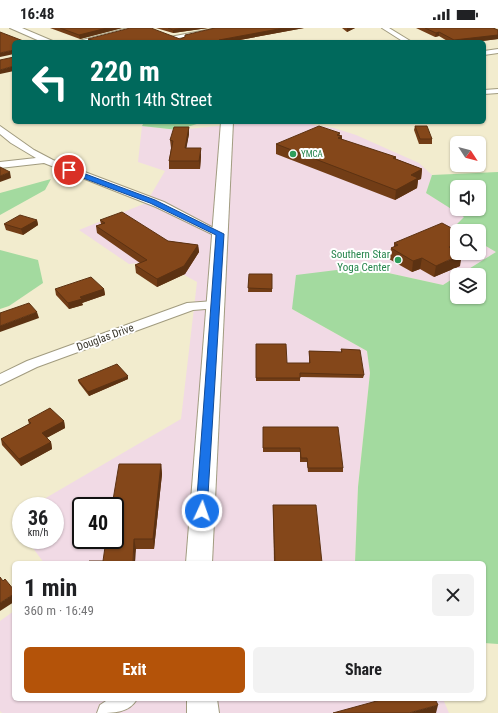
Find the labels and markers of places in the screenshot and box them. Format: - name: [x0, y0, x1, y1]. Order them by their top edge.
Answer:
- marker: YMCA: [288, 149, 298, 159]
- place label: YMCA: [301, 149, 323, 159]
- pin: [52, 153, 86, 187]
- place label: Southern Star Yoga Center: [331, 248, 391, 274]
- marker: Southern Star Yoga Center: [393, 255, 403, 265]

